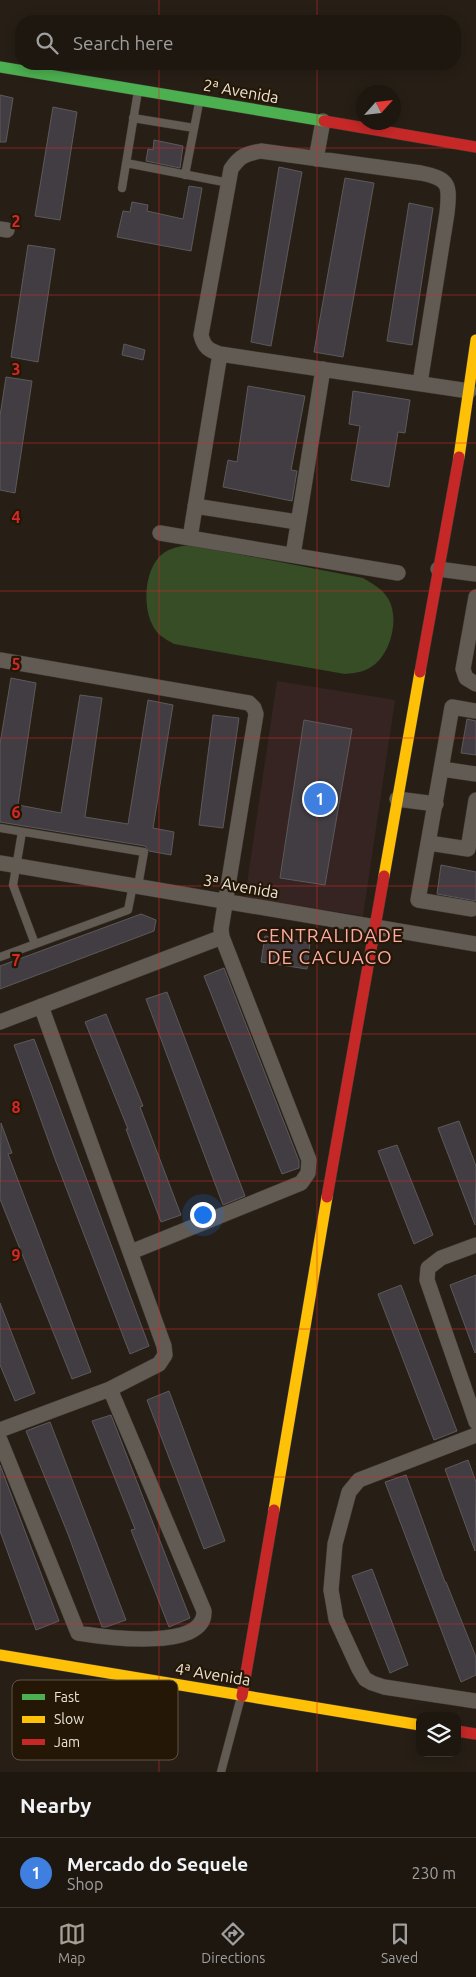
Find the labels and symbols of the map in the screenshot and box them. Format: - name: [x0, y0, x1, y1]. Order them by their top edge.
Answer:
- street label: 2ª Avenida: [202, 76, 280, 106]
- north arrow: [356, 85, 401, 130]
- text: 2: [11, 212, 21, 230]
- text: 3: [11, 360, 21, 378]
- text: 4: [11, 508, 21, 526]
- text: 5: [11, 655, 21, 673]
- pin: 1: [304, 780, 336, 818]
- text: 6: [11, 803, 21, 821]
- street label: 3ª Avenida: [202, 871, 280, 901]
- district label: CENTRALIDADE DE CACUACO: [256, 924, 404, 968]
- text: 7: [11, 951, 21, 969]
- text: 8: [11, 1098, 21, 1116]
- your location: [190, 1202, 216, 1228]
- text: 9: [11, 1246, 21, 1264]
- street label: 4ª Avenida: [174, 1659, 252, 1689]
- legend: [12, 1680, 178, 1760]
- text: Fast: [54, 1689, 80, 1705]
- text: Slow: [54, 1711, 84, 1727]
- text: Jam: [54, 1734, 80, 1750]

